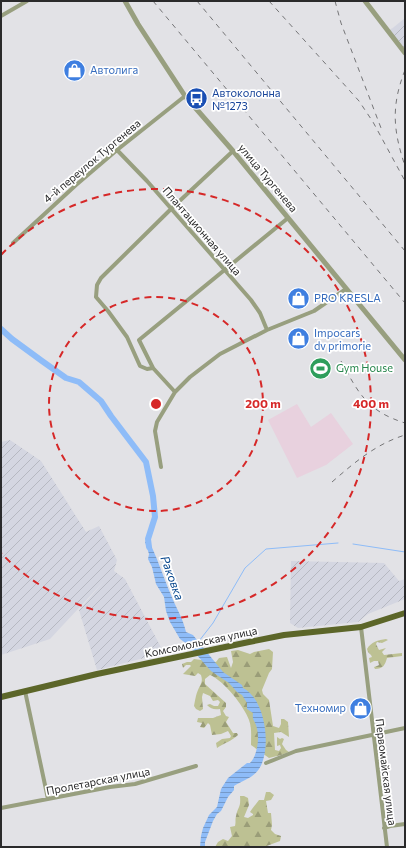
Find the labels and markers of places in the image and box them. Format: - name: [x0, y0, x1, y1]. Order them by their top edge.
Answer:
- shop icon: Автолига: [62, 57, 88, 83]
- place label: Автолига: [90, 63, 138, 76]
- bus stop icon: Автоколонна №1273: [184, 86, 210, 112]
- place label: Автоколонна №1273: [212, 86, 280, 112]
- shop icon: PRO KRESLA: [286, 285, 312, 311]
- place label: PRO KRESLA: [314, 291, 381, 304]
- shop icon: Impocars dv primorie: [286, 326, 312, 352]
- place label: Impocars dv primorie: [314, 326, 371, 352]
- sports icon: Gym House: [308, 355, 334, 381]
- place label: Gym House: [336, 361, 393, 374]
- centre of rings: [149, 397, 163, 411]
- shop icon: Техномир: [348, 695, 374, 721]
- place label: Техномир: [295, 701, 346, 714]

